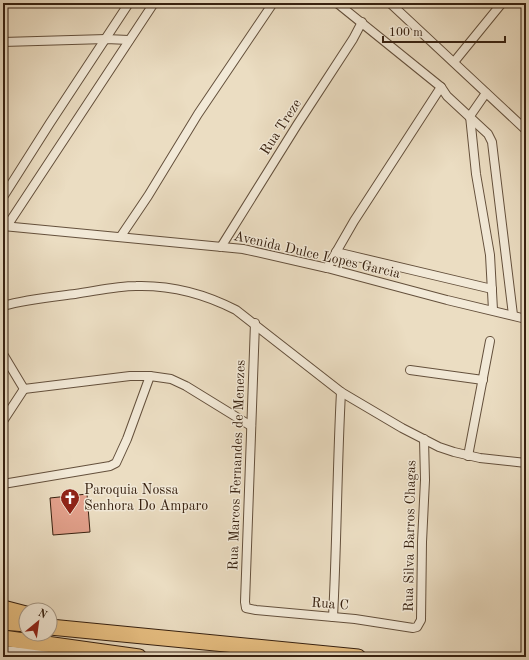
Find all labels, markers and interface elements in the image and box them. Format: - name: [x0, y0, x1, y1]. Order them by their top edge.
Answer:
- scale bar: [383, 18, 505, 44]
- text: 100 m: [389, 27, 423, 39]
- street label: Rua Treze: [258, 97, 304, 157]
- street label: Avenida Dulce Lopes Garcia: [232, 229, 402, 281]
- street label: Rua Marcos Fernandes de Menezes: [226, 359, 248, 571]
- street label: Rua Silva Barros Chagas: [402, 460, 418, 612]
- place label: Paroquia Nossa Senhora Do Amparo: [84, 483, 208, 513]
- church icon: Paroquia Nossa Senhora Do Amparo: [59, 487, 81, 515]
- street label: Rua C: [311, 596, 349, 612]
- north arrow: [18, 602, 58, 642]
- text: N: [36, 608, 49, 622]

